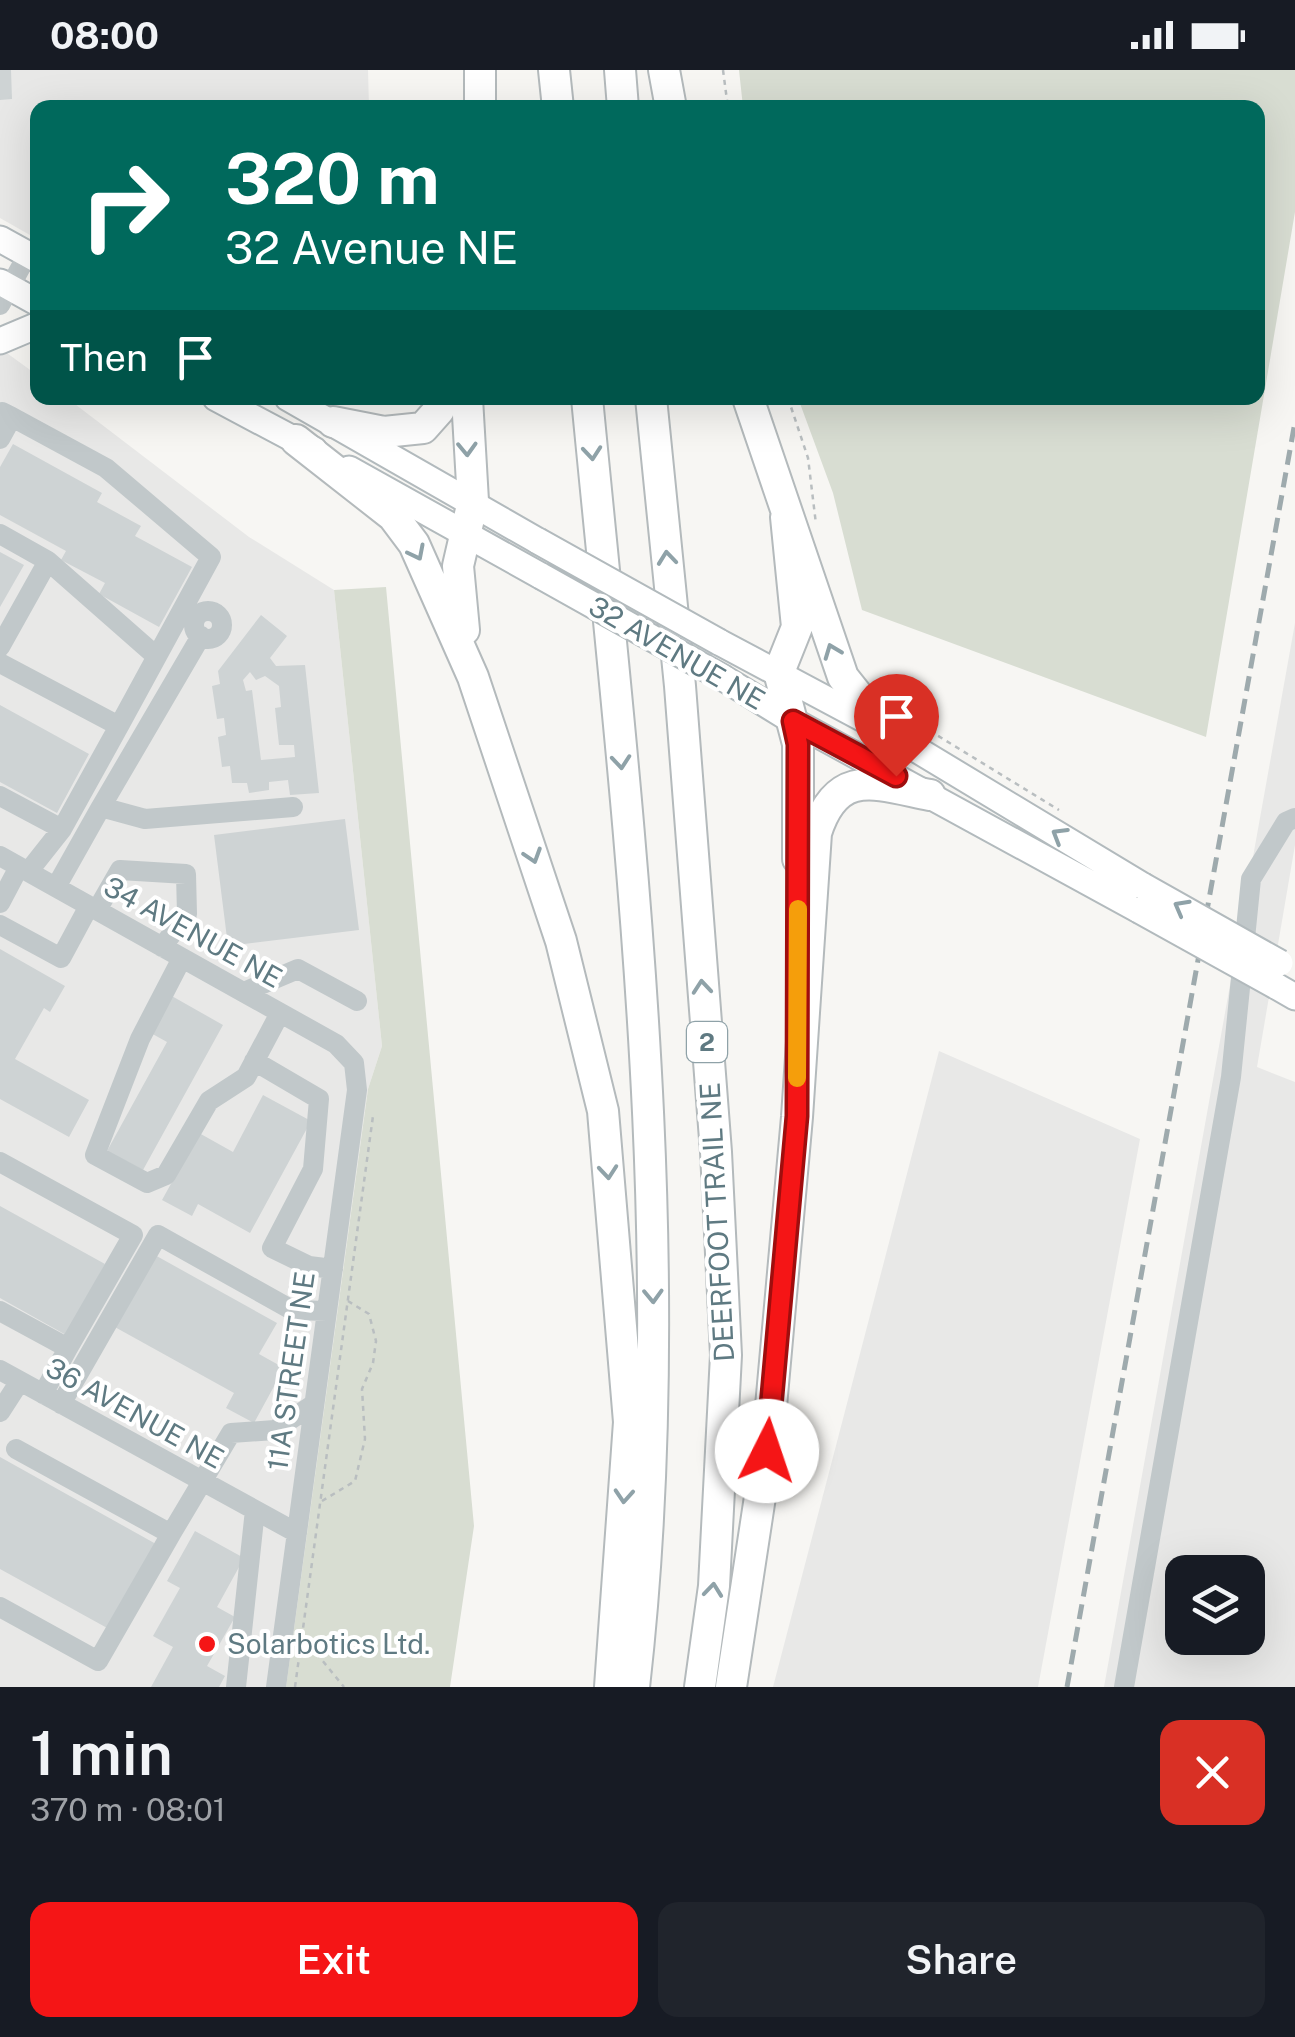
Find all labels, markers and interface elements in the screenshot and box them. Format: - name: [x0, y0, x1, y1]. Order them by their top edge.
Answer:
- text: 08:00: [50, 13, 159, 58]
- text: 320 m: [225, 137, 440, 220]
- icon: right: [60, 140, 190, 270]
- text: 32 Avenue NE: [225, 221, 518, 274]
- icon: arrive: [168, 330, 223, 385]
- text: Then: [60, 335, 148, 380]
- one-way arrow: [457, 442, 478, 458]
- one-way arrow: [581, 446, 602, 462]
- one-way arrow: [405, 543, 424, 561]
- one-way arrow: [657, 550, 679, 566]
- street label: 32 AVENUE NE: [584, 589, 771, 716]
- one-way arrow: [824, 643, 844, 661]
- pin: [854, 674, 939, 777]
- icon: arrive: [869, 689, 924, 744]
- one-way arrow: [610, 754, 632, 770]
- one-way arrow: [1052, 828, 1070, 847]
- one-way arrow: [521, 847, 541, 864]
- street label: 34 AVENUE NE: [99, 869, 288, 994]
- one-way arrow: [1173, 900, 1191, 920]
- one-way arrow: [691, 978, 713, 994]
- road number: 2: [687, 1022, 727, 1062]
- street label: DEERFOOT TRAIL NE: [693, 1081, 740, 1363]
- one-way arrow: [596, 1164, 618, 1180]
- street label: 11A STREET NE: [260, 1269, 321, 1473]
- one-way arrow: [643, 1288, 664, 1304]
- street label: 36 AVENUE NE: [41, 1350, 230, 1475]
- position arrow: [715, 1399, 819, 1503]
- one-way arrow: [613, 1488, 635, 1504]
- map controls: [1165, 1555, 1265, 1655]
- button: layers: [1165, 1555, 1265, 1655]
- one-way arrow: [702, 1582, 723, 1598]
- place label: Solarbotics Ltd.: [227, 1627, 430, 1660]
- marker: Solarbotics Ltd.: [196, 1633, 218, 1655]
- text: 1 min: [30, 1718, 173, 1789]
- button: close: [1160, 1720, 1265, 1825]
- text: 370 m · 08:01: [30, 1791, 226, 1828]
- button: Exit: [30, 1902, 638, 2017]
- button: Share: [658, 1902, 1265, 2017]

